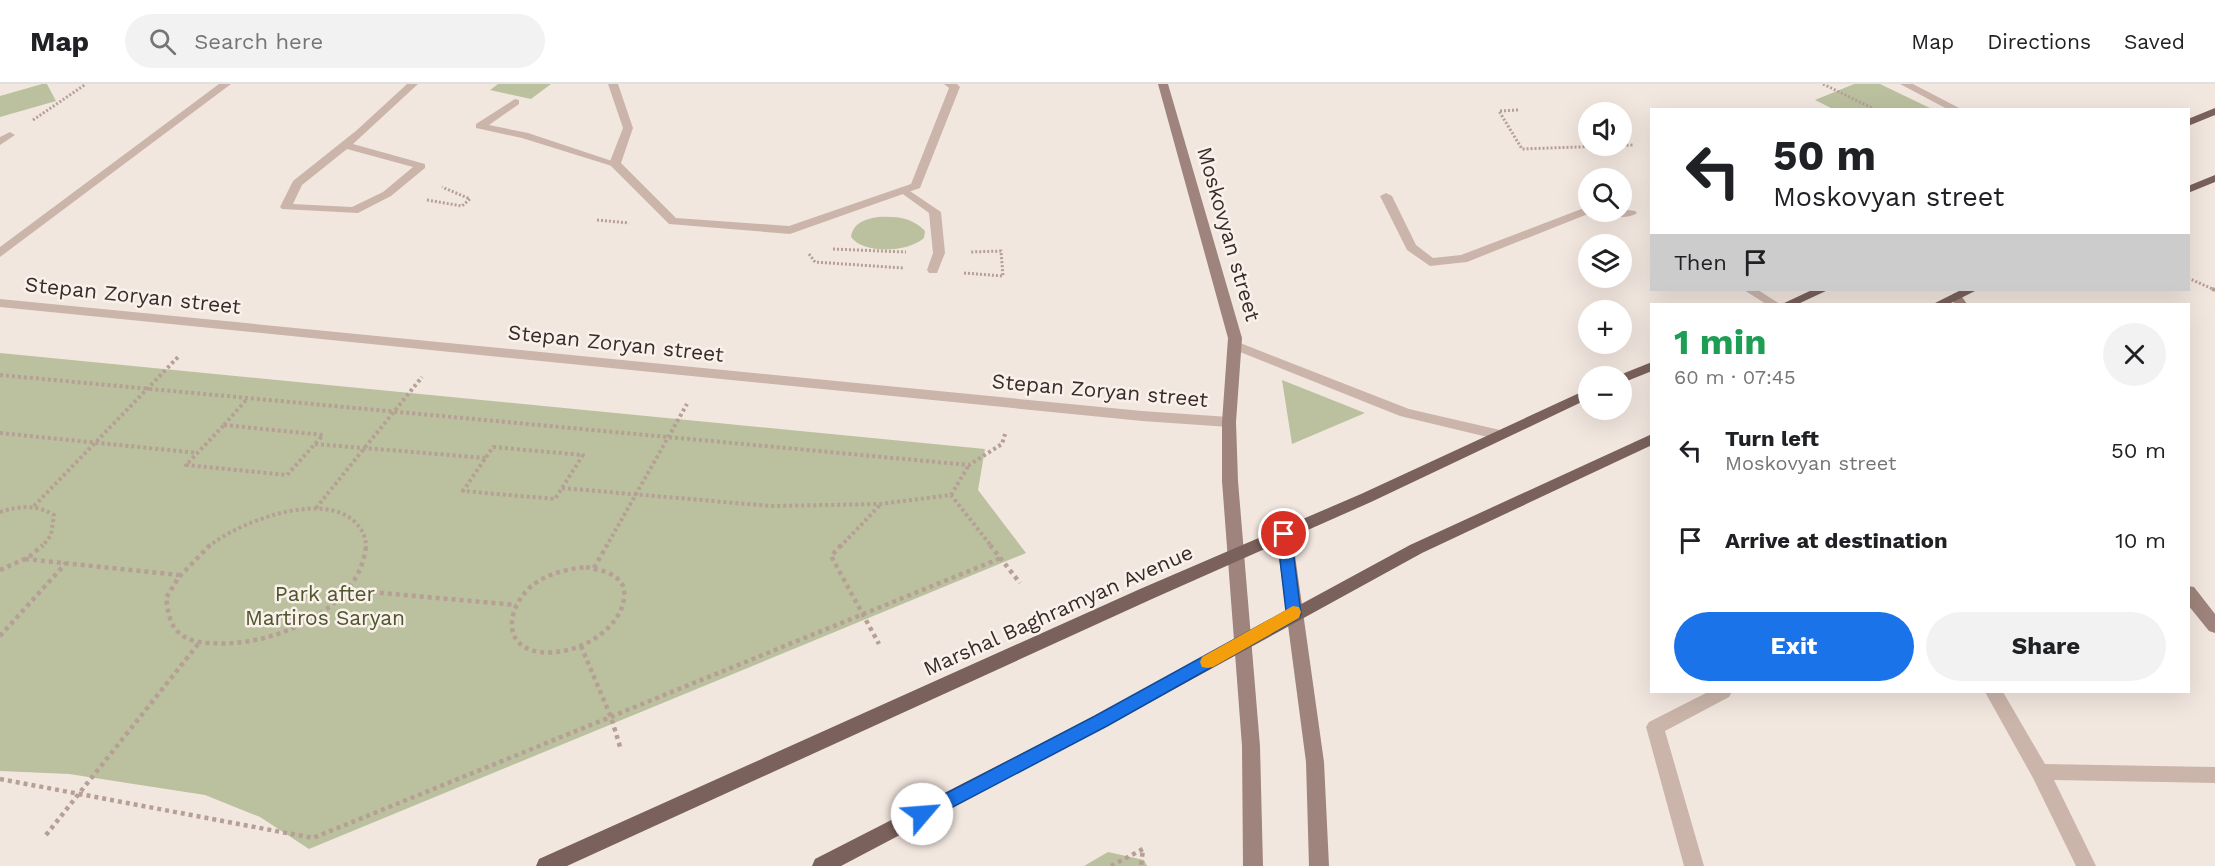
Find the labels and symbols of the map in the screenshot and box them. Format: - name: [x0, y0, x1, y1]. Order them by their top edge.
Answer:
- street label: Moskovyan street: [1192, 144, 1266, 324]
- street label: Stepan Zoryan street: [24, 271, 242, 319]
- street label: Stepan Zoryan street: [507, 319, 725, 367]
- street label: Stepan Zoryan street: [991, 368, 1209, 412]
- pin: [1258, 508, 1309, 559]
- street label: Marshal Baghramyan Avenue: [919, 539, 1197, 681]
- park label: Park after Martiros Saryan: [245, 581, 405, 630]
- position arrow: [890, 782, 954, 846]

